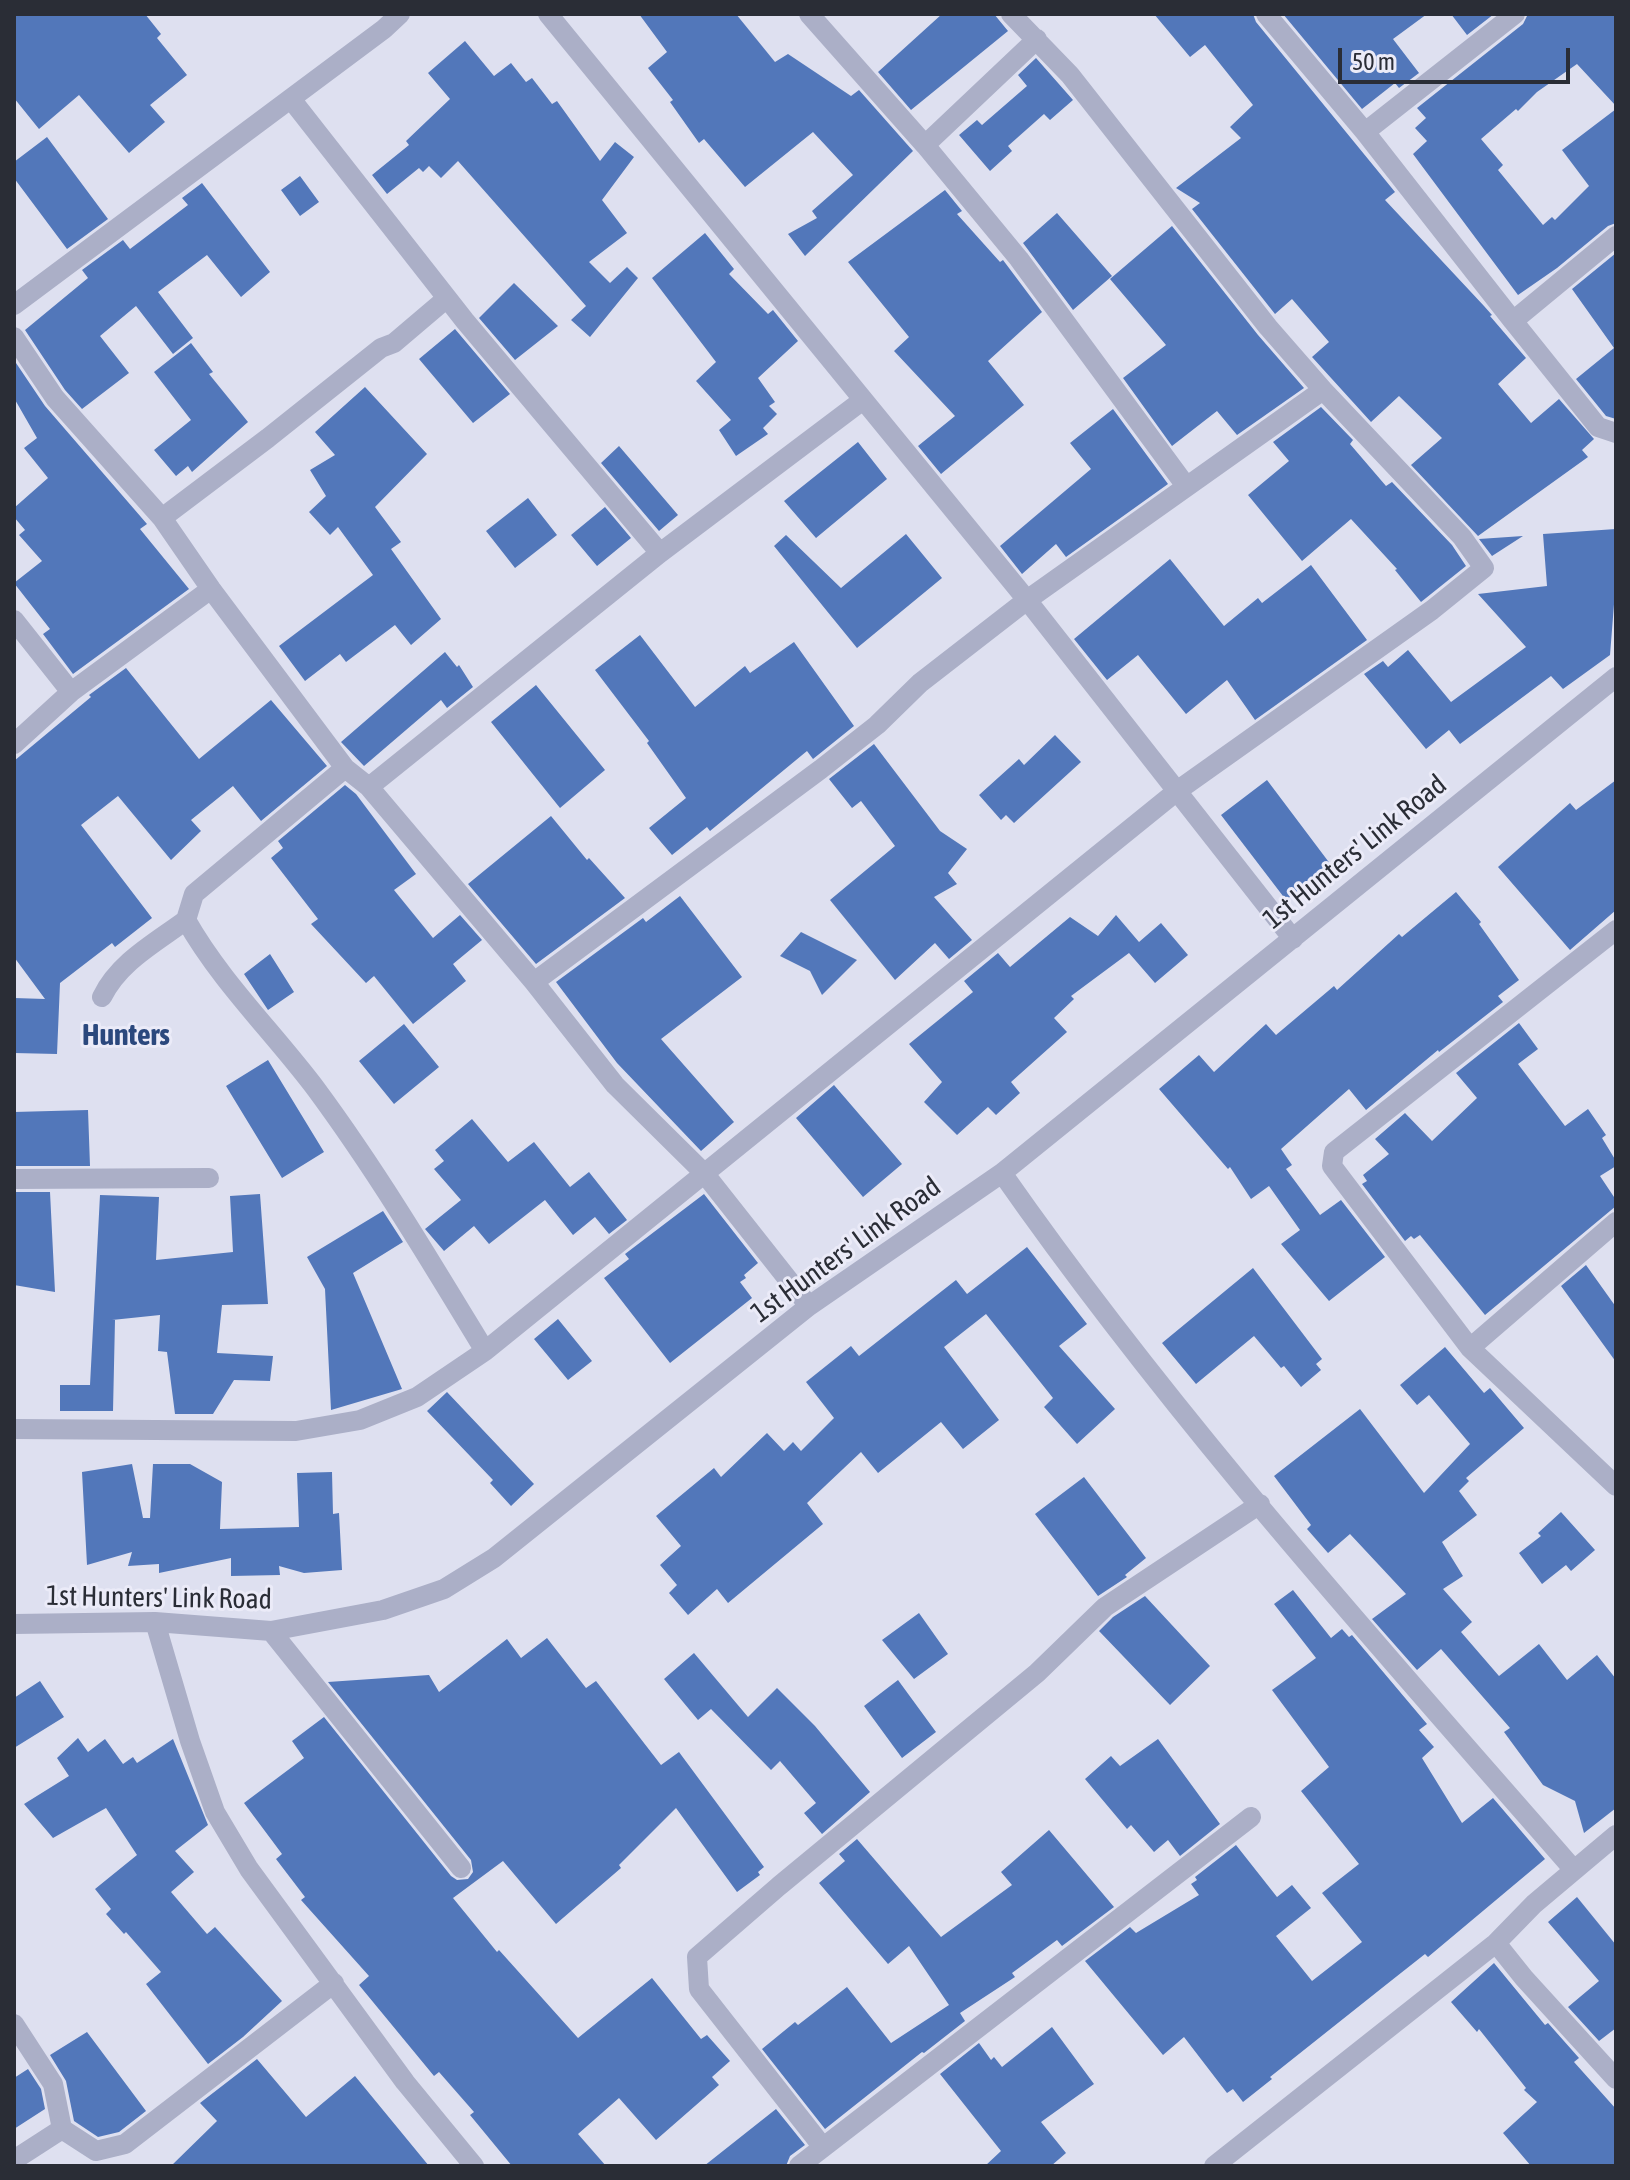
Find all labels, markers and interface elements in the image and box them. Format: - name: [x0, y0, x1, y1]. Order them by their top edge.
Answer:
- scale bar: [1342, 32, 1574, 82]
- text: 50 m: [1352, 48, 1395, 75]
- street label: 1st Hunters' Link Road: [1257, 768, 1453, 936]
- district label: Hunters: [82, 1018, 170, 1054]
- street label: 1st Hunters' Link Road: [745, 1170, 947, 1330]
- street label: 1st Hunters' Link Road: [46, 1579, 272, 1617]

